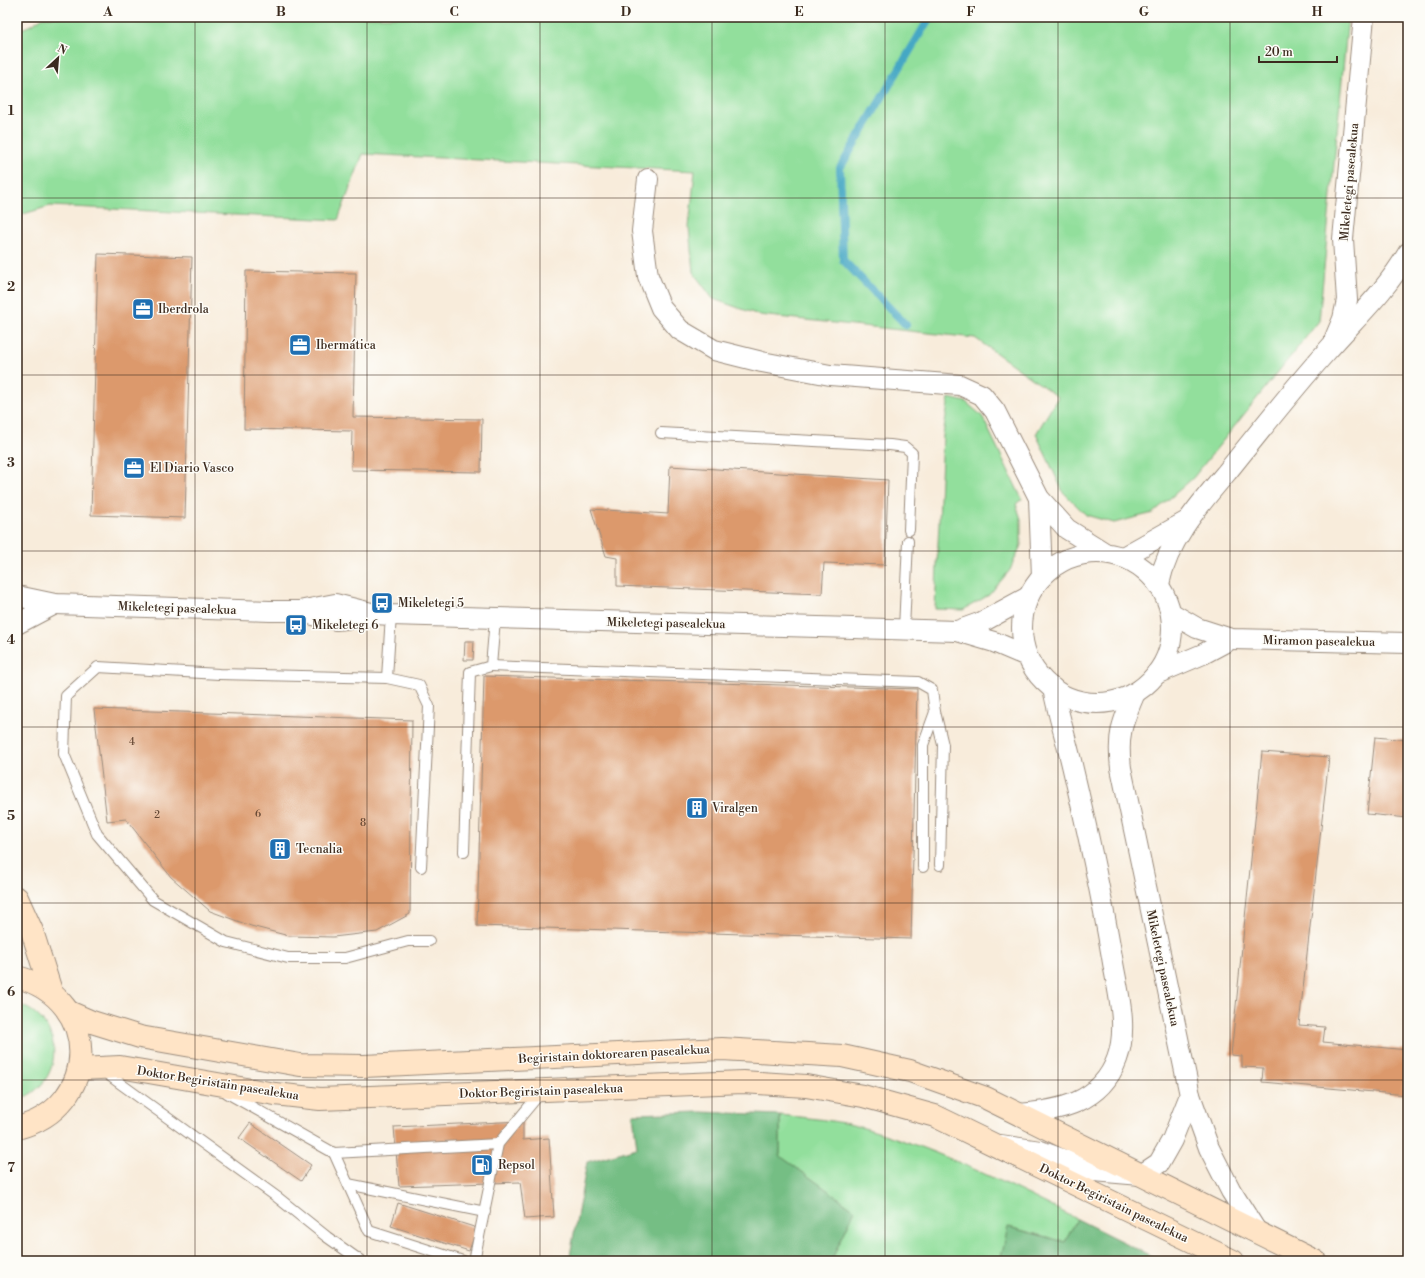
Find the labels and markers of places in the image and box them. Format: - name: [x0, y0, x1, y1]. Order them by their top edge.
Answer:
- office icon: Iberdrola: [130, 296, 156, 322]
- place label: Iberdrola: [158, 302, 210, 317]
- office icon: Ibermática: [287, 332, 313, 358]
- place label: Ibermática: [316, 338, 377, 353]
- office icon: El Diario Vasco: [121, 455, 147, 481]
- place label: El Diario Vasco: [150, 461, 234, 476]
- bus stop icon: Mikeletegi 5: [369, 590, 395, 616]
- place label: Mikeletegi 5: [398, 596, 464, 611]
- bus stop icon: Mikeletegi 6: [283, 612, 309, 638]
- place label: Mikeletegi 6: [312, 618, 379, 633]
- building icon: Viralgen: [684, 795, 710, 821]
- place label: Viralgen: [711, 801, 758, 816]
- building icon: Tecnalia: [267, 836, 293, 862]
- place label: Tecnalia: [296, 842, 343, 857]
- fuel station icon: Repsol: [469, 1152, 495, 1178]
- place label: Repsol: [498, 1158, 535, 1173]

